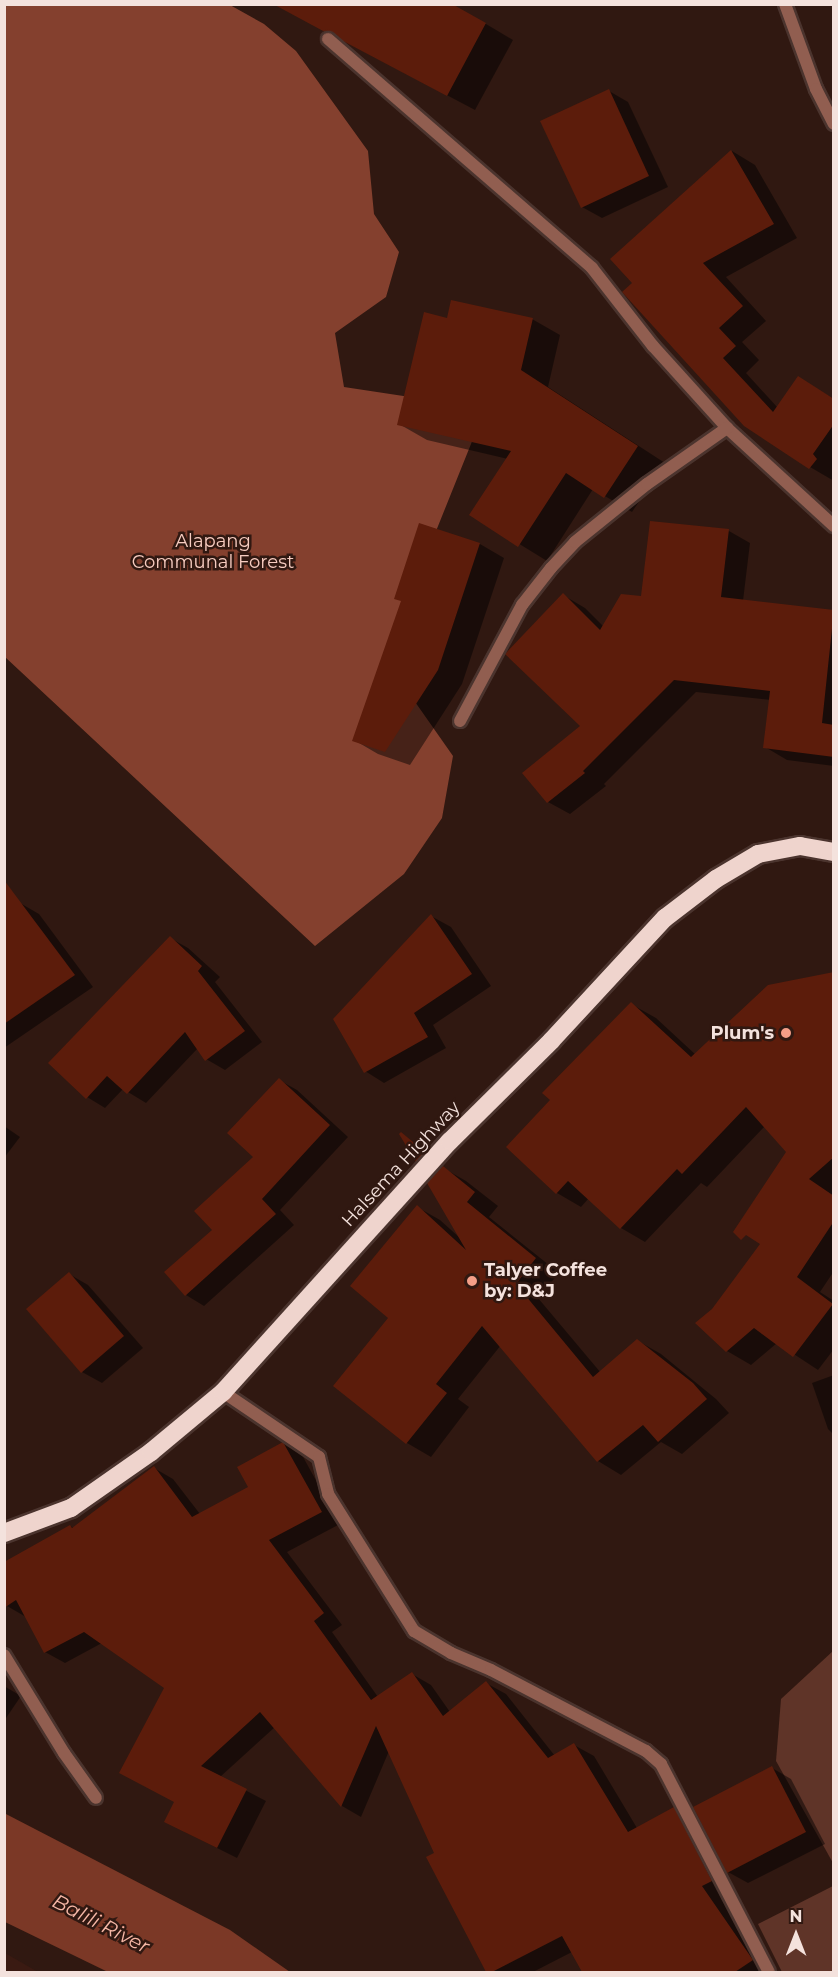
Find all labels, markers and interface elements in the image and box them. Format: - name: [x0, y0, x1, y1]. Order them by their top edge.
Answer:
- park label: Alapang Communal Forest: [132, 531, 294, 574]
- place label: Plum's: [710, 1022, 774, 1044]
- marker: Plum's: [779, 1026, 793, 1040]
- street label: Halsema Highway: [337, 1097, 465, 1231]
- place label: Talyer Coffee by: D&J: [484, 1260, 607, 1302]
- marker: Talyer Coffee by: D&J: [465, 1274, 479, 1288]
- water label: Balili River: [48, 1889, 154, 1959]
- north arrow: [766, 1905, 826, 1965]
- text: N: [790, 1907, 802, 1926]

